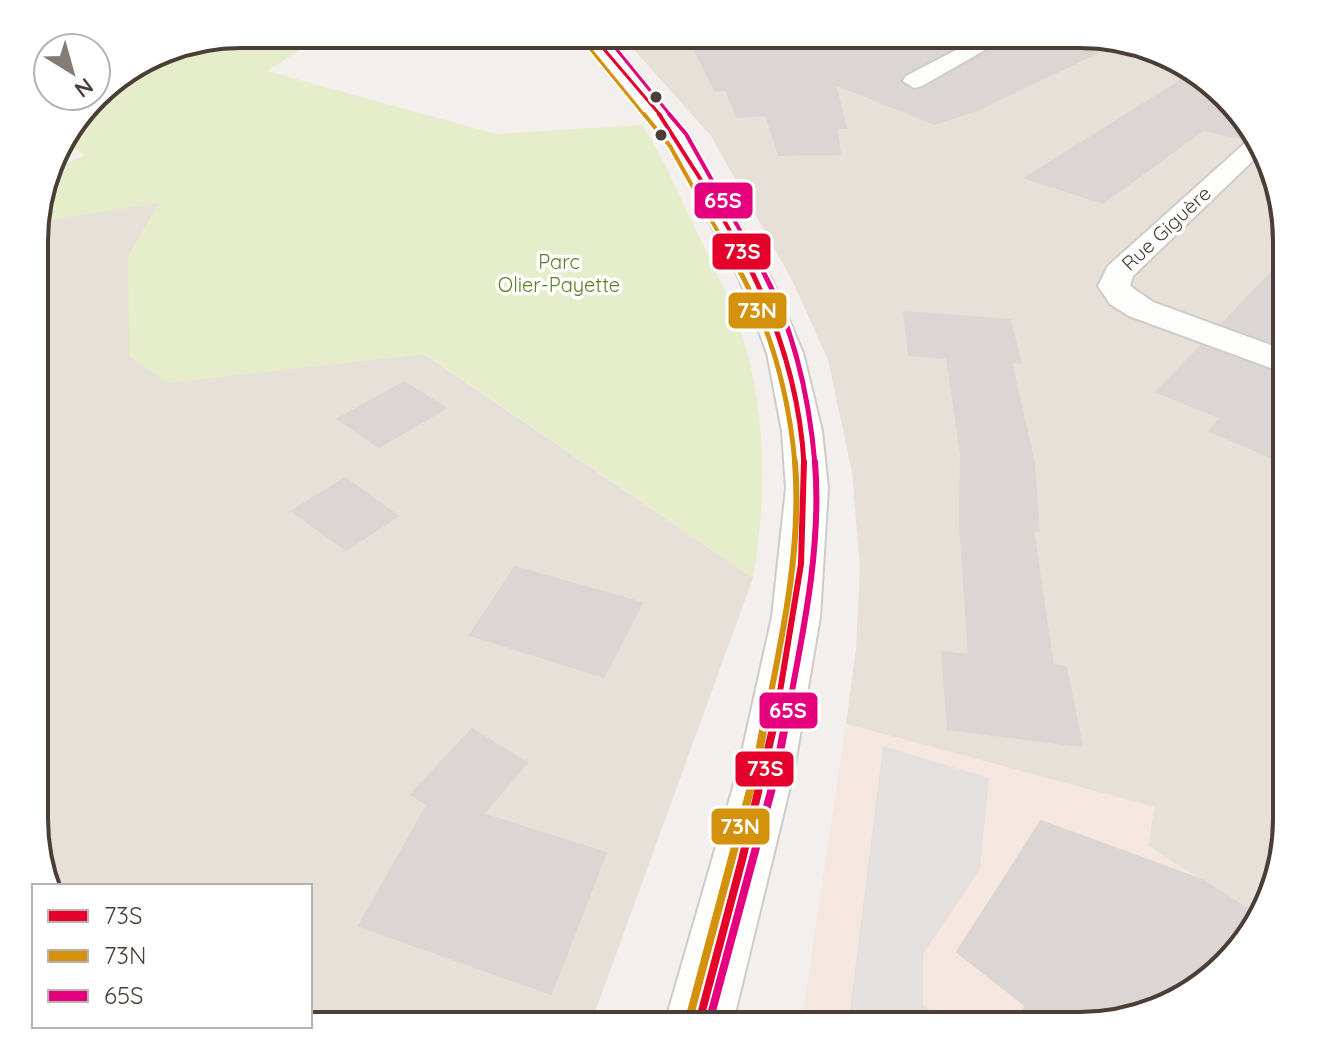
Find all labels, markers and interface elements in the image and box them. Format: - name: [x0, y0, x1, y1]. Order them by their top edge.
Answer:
- north arrow: [32, 32, 112, 112]
- text: N: [69, 72, 99, 104]
- unlabelled marker: [648, 89, 664, 105]
- unlabelled marker: [653, 127, 669, 143]
- street label: Rue Giguère: [1116, 180, 1216, 276]
- line badge: 65S: [693, 181, 754, 220]
- text: 65S: [704, 186, 742, 214]
- line badge: 73S: [711, 232, 772, 271]
- text: 73S: [723, 237, 761, 265]
- park label: Parc Olier-Payette: [498, 249, 620, 297]
- line badge: 73N: [727, 291, 788, 330]
- text: 73N: [737, 296, 777, 324]
- line badge: 65S: [758, 691, 819, 730]
- text: 65S: [769, 696, 807, 724]
- line badge: 73S: [734, 750, 795, 788]
- text: 73S: [746, 754, 784, 782]
- line badge: 73N: [710, 807, 771, 846]
- text: 73N: [720, 812, 760, 840]
- legend: [32, 884, 312, 1028]
- text: 73S: [104, 900, 142, 930]
- text: 73N: [104, 940, 146, 970]
- text: 65S: [104, 980, 143, 1010]

